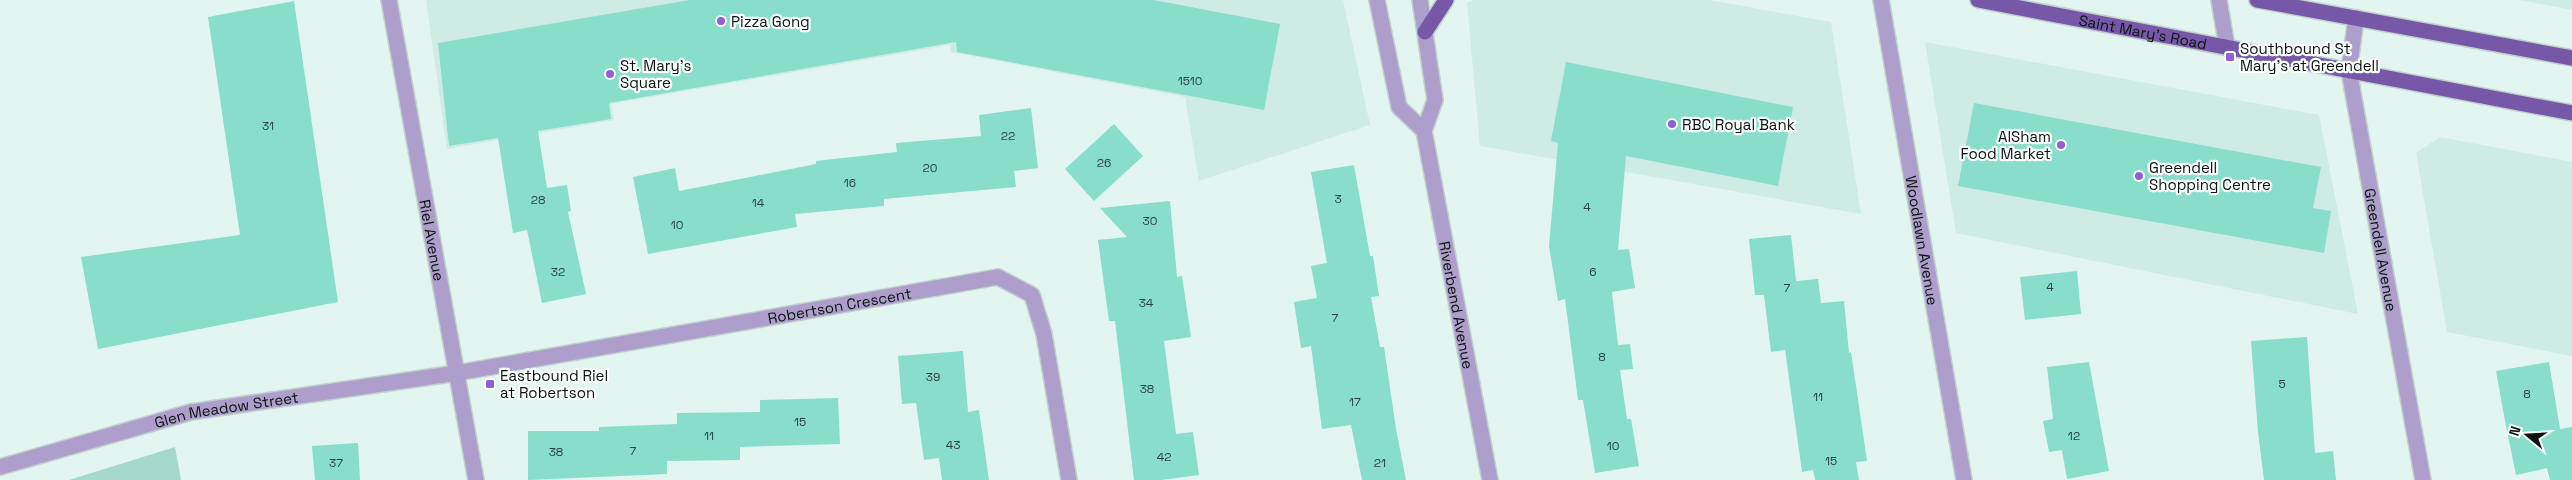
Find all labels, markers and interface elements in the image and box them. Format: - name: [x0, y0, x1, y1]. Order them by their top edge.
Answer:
- street label: Saint Mary’s Road: [2077, 10, 2209, 53]
- place label: Pizza Gong: [731, 12, 810, 31]
- marker: Pizza Gong: [715, 15, 727, 27]
- place label: Southbound St Mary's at Greendell: [2240, 39, 2379, 75]
- marker: Southbound St Mary's at Greendell: [2224, 51, 2236, 63]
- place label: St. Mary's Square: [620, 56, 691, 92]
- marker: St. Mary's Square: [604, 68, 616, 80]
- house number: 1510: [1178, 73, 1202, 89]
- place label: RBC Royal Bank: [1682, 115, 1795, 134]
- house number: 31: [262, 118, 274, 134]
- marker: RBC Royal Bank: [1666, 118, 1678, 130]
- place label: AlSham Food Market: [1961, 127, 2051, 163]
- house number: 22: [1001, 128, 1015, 144]
- marker: AlSham Food Market: [2055, 139, 2067, 151]
- house number: 26: [1097, 155, 1111, 171]
- place label: Greendell Shopping Centre: [2149, 158, 2271, 194]
- house number: 20: [923, 160, 937, 176]
- marker: Greendell Shopping Centre: [2133, 170, 2145, 182]
- street label: Woodlawn Avenue: [1902, 174, 1943, 307]
- house number: 16: [844, 175, 856, 191]
- street label: Greendell Avenue: [2361, 187, 2402, 313]
- house number: 3: [1334, 191, 1342, 207]
- house number: 28: [531, 192, 545, 208]
- house number: 14: [752, 195, 765, 211]
- street label: Riel Avenue: [416, 198, 449, 282]
- house number: 4: [1583, 199, 1591, 215]
- house number: 30: [1143, 213, 1157, 229]
- house number: 10: [671, 217, 683, 233]
- street label: Riverbend Avenue: [1436, 239, 1478, 370]
- house number: 32: [551, 264, 565, 280]
- house number: 6: [1589, 264, 1597, 280]
- house number: 4: [2046, 279, 2054, 295]
- house number: 7: [1784, 280, 1791, 296]
- street label: Robertson Crescent: [766, 283, 913, 327]
- house number: 34: [1139, 295, 1154, 311]
- house number: 7: [1332, 310, 1339, 326]
- house number: 8: [1598, 349, 1606, 365]
- place label: Eastbound Riel at Robertson: [500, 366, 608, 402]
- house number: 39: [926, 369, 940, 385]
- house number: 5: [2278, 376, 2286, 392]
- marker: Eastbound Riel at Robertson: [484, 378, 496, 390]
- house number: 38: [1140, 381, 1154, 397]
- house number: 8: [2523, 386, 2531, 402]
- street label: Glen Meadow Street: [152, 387, 300, 432]
- house number: 11: [1813, 389, 1823, 405]
- house number: 17: [1349, 394, 1361, 410]
- north arrow: [2502, 410, 2552, 460]
- house number: 15: [794, 414, 806, 430]
- text: N: [2505, 424, 2525, 438]
- house number: 11: [704, 428, 714, 444]
- house number: 12: [2068, 428, 2080, 444]
- house number: 43: [946, 437, 960, 453]
- house number: 10: [1607, 438, 1619, 454]
- house number: 7: [630, 443, 637, 459]
- house number: 38: [549, 444, 563, 460]
- house number: 42: [1157, 449, 1171, 465]
- house number: 15: [1825, 453, 1837, 469]
- house number: 37: [329, 455, 343, 471]
- house number: 21: [1374, 455, 1386, 471]

